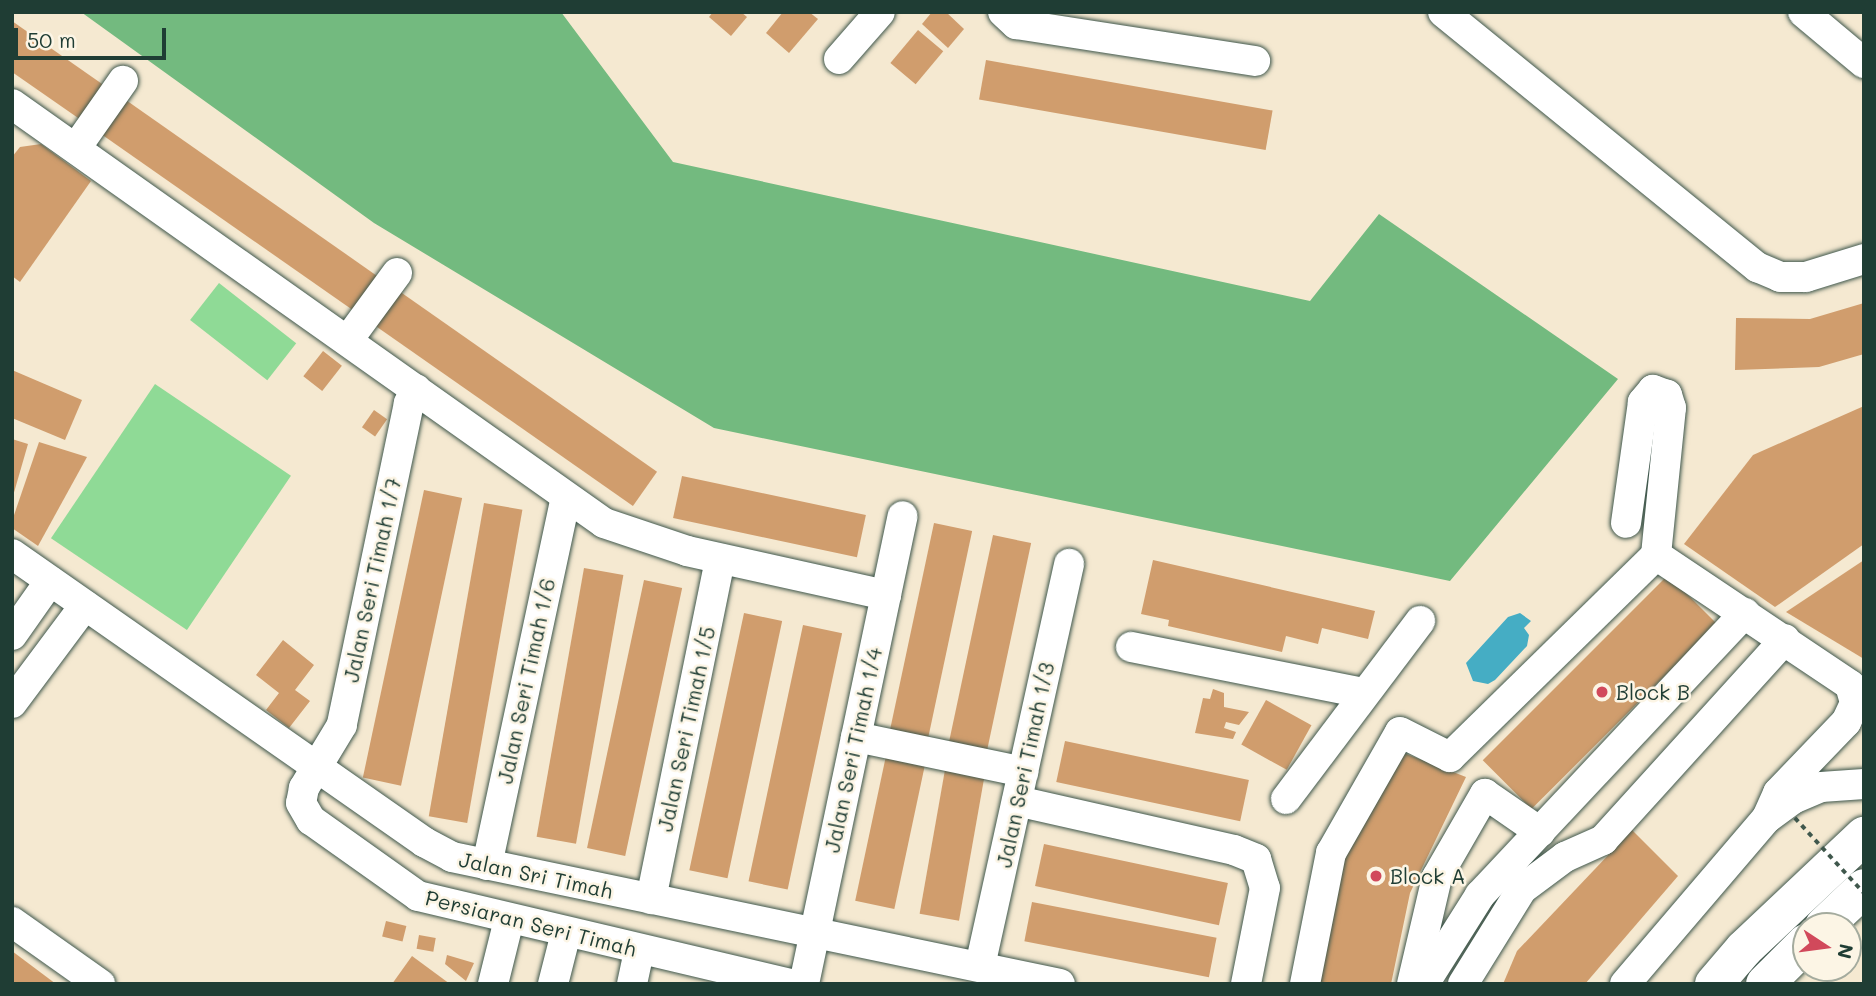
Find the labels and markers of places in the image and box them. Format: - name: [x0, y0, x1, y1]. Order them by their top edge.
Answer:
- place label: Block B: [1616, 679, 1690, 705]
- marker: Block B: [1594, 684, 1610, 700]
- place label: Block A: [1390, 863, 1466, 889]
- marker: Block A: [1368, 868, 1384, 884]

